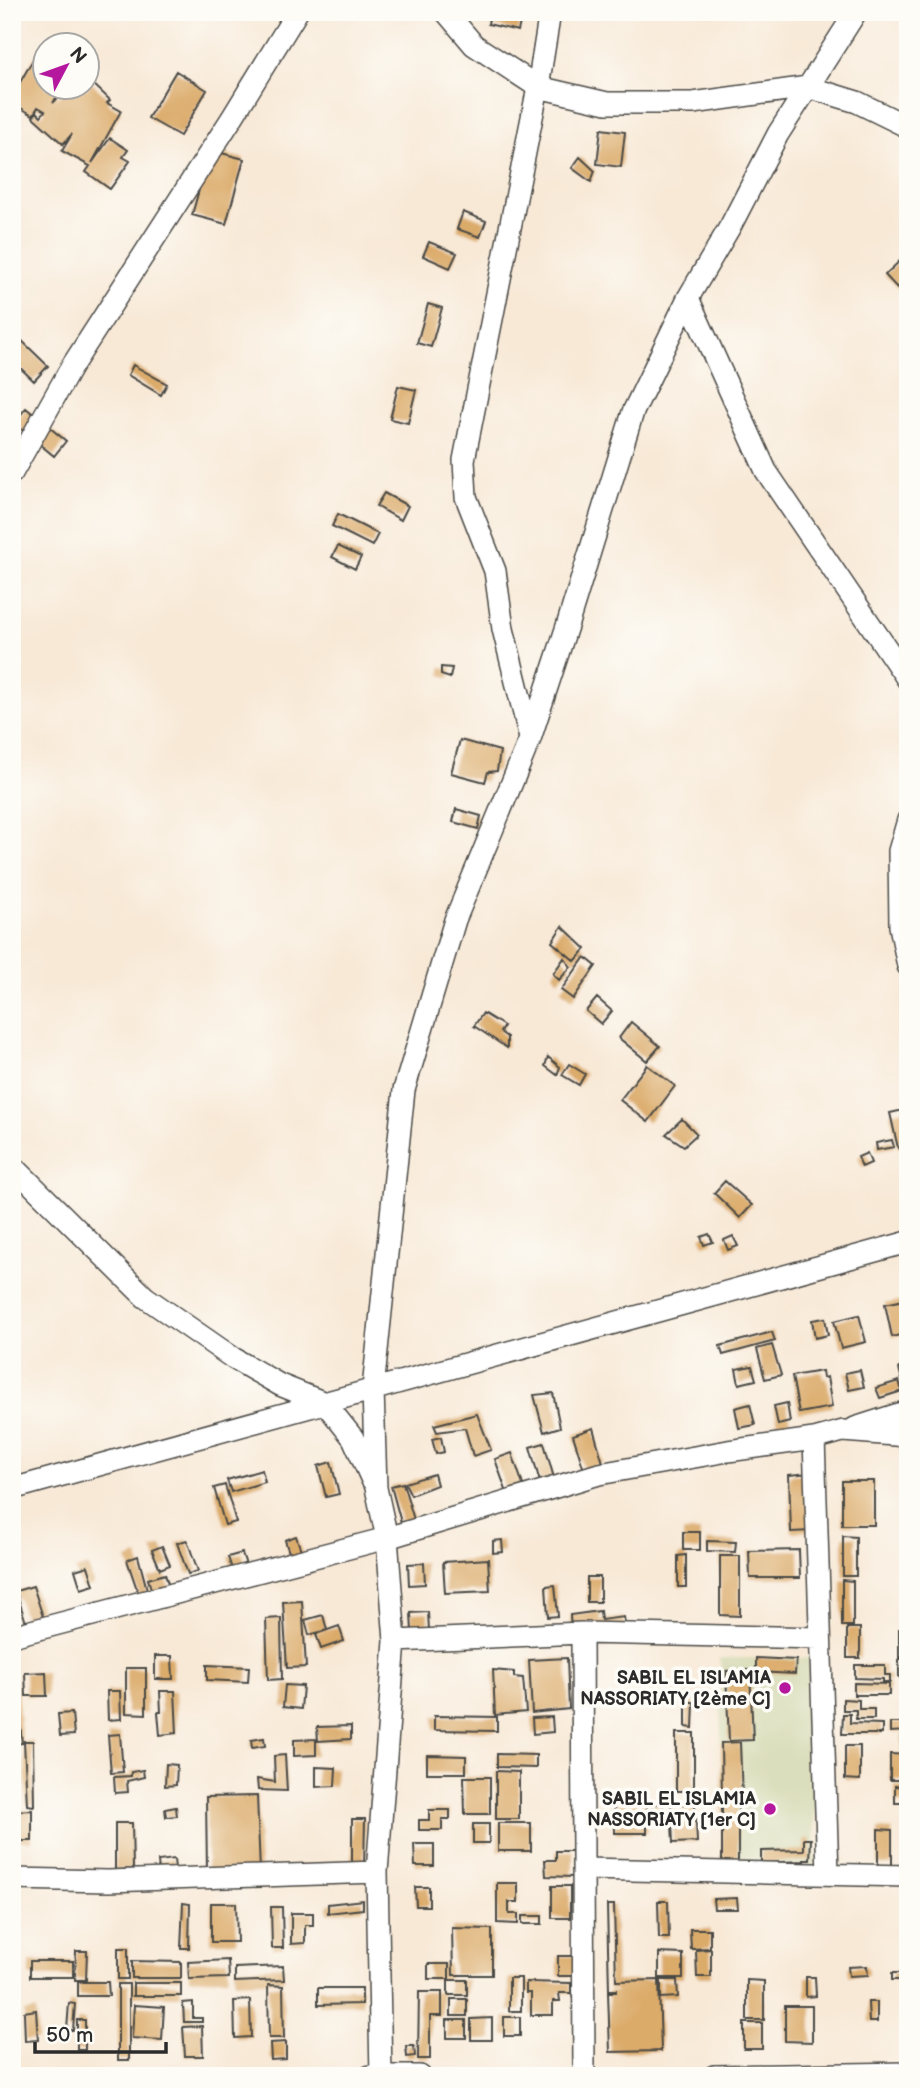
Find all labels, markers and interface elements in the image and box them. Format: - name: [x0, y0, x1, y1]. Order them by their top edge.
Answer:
- north arrow: [32, 32, 102, 102]
- text: N: [64, 43, 91, 69]
- place label: SABIL EL ISLAMIA NASSORIATY [2ème C]: [580, 1668, 772, 1710]
- marker: SABIL EL ISLAMIA NASSORIATY [2ème C]: [777, 1680, 793, 1696]
- place label: SABIL EL ISLAMIA NASSORIATY [1er C]: [587, 1789, 757, 1831]
- marker: SABIL EL ISLAMIA NASSORIATY [1er C]: [762, 1801, 778, 1817]
- scale bar: [35, 2011, 166, 2055]
- text: 50 m: [46, 2023, 93, 2048]

